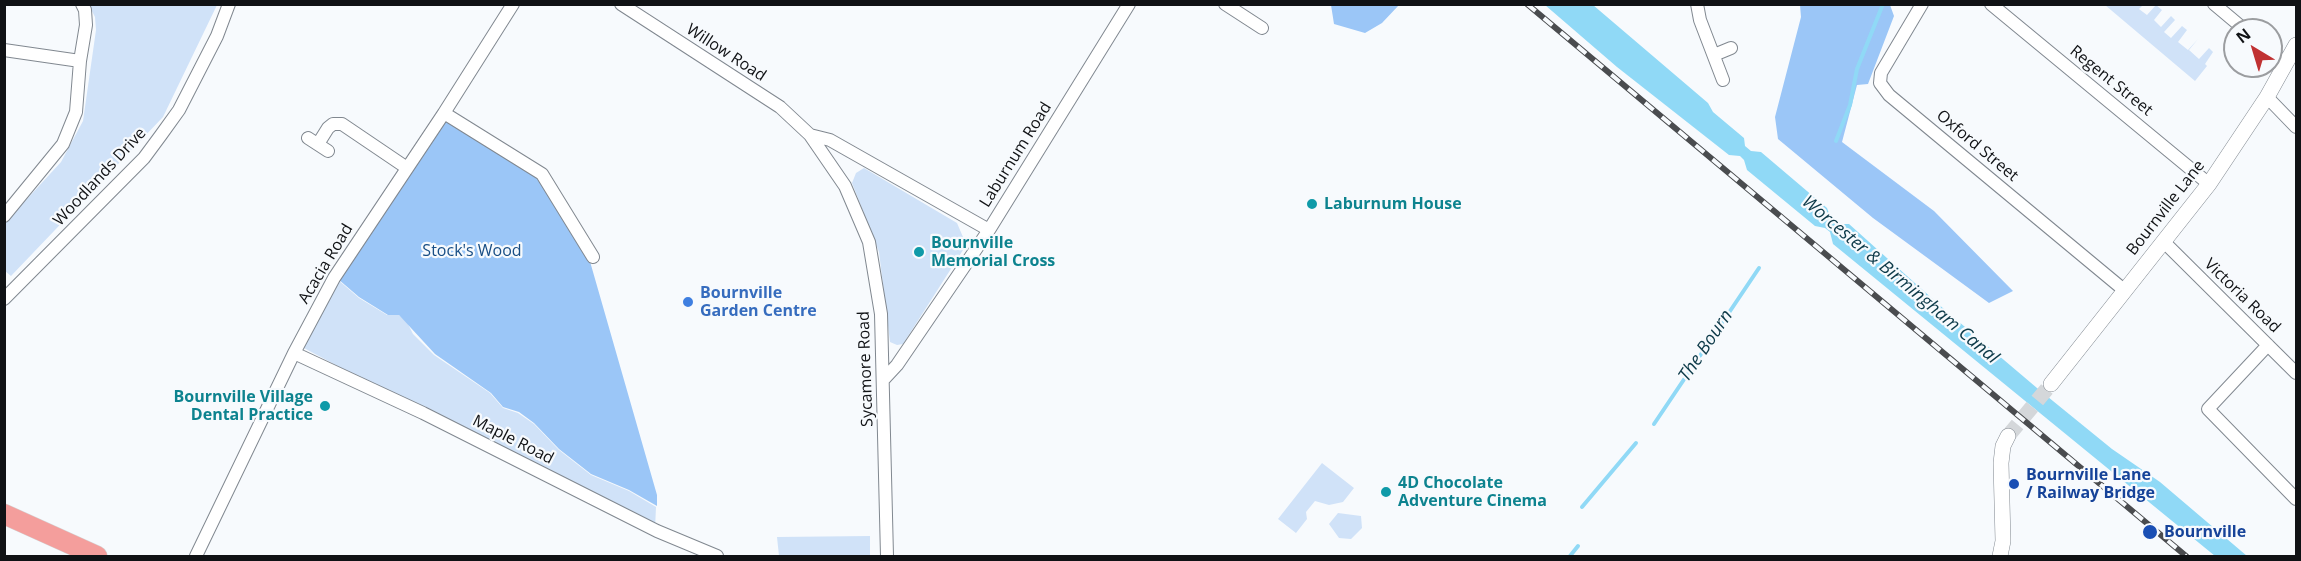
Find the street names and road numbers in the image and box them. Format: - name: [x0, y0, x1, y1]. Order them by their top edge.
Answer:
- street label: Willow Road: [683, 20, 769, 86]
- street label: Regent Street: [2066, 42, 2156, 120]
- street label: Laburnum Road: [976, 99, 1056, 211]
- street label: Oxford Street: [1932, 106, 2022, 186]
- street label: Woodlands Drive: [50, 124, 150, 230]
- street label: Bournville Lane: [2123, 157, 2209, 259]
- street label: Acacia Road: [295, 221, 357, 307]
- street label: Victoria Road: [2200, 255, 2284, 337]
- street label: Sycamore Road: [854, 311, 878, 427]
- street label: Maple Road: [469, 411, 557, 469]

